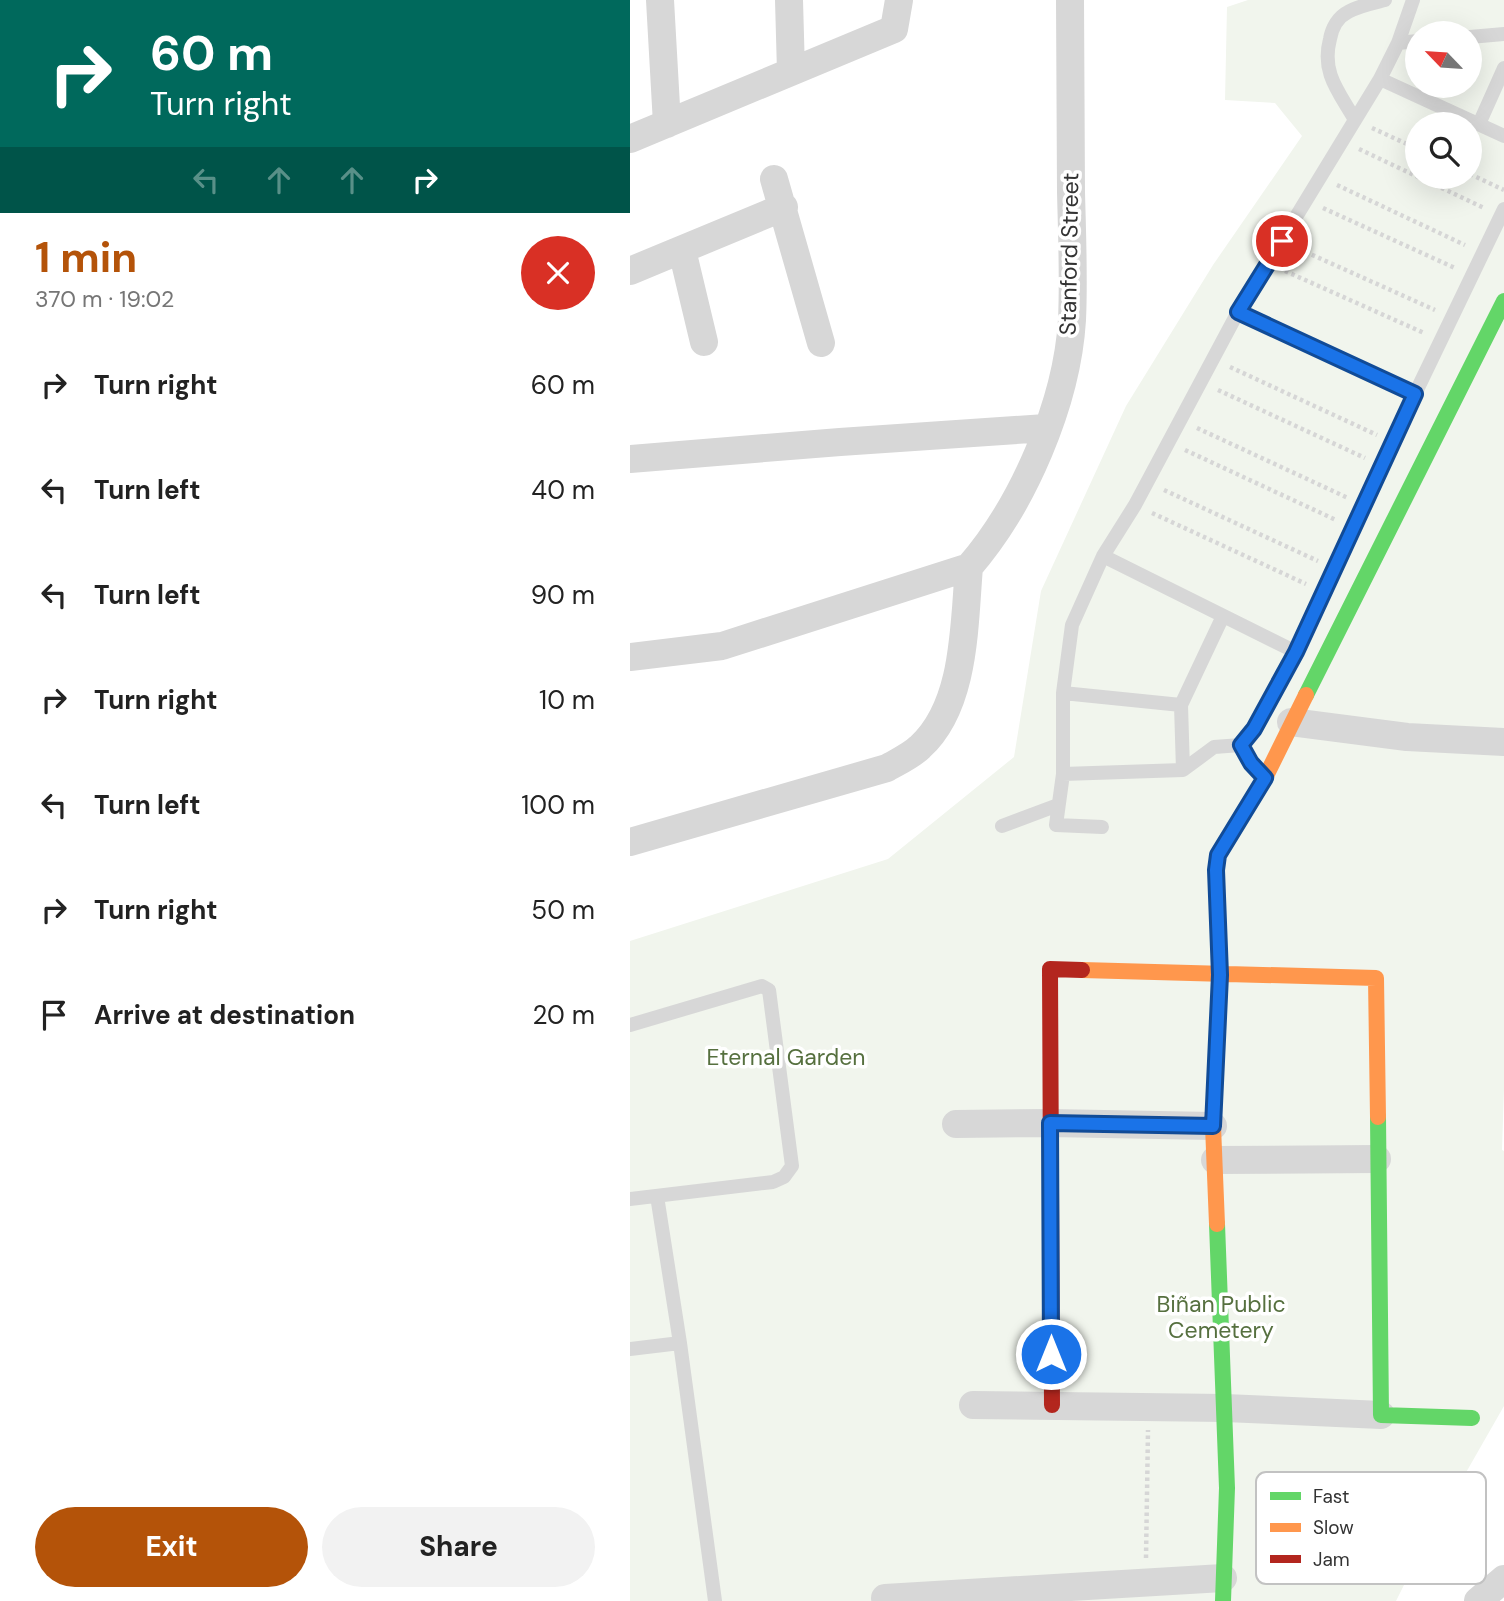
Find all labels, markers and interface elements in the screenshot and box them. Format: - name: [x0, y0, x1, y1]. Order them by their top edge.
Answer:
- text: 60 m: [150, 21, 273, 85]
- north arrow: [1405, 21, 1482, 98]
- map controls: [1405, 21, 1482, 189]
- icon: right: [35, 28, 126, 119]
- text: Turn right: [150, 83, 292, 125]
- button: search: [1405, 112, 1482, 189]
- icon: left: [187, 161, 225, 199]
- icon: ahead: [260, 161, 298, 199]
- icon: ahead: [333, 161, 371, 199]
- icon: right: [406, 161, 444, 199]
- street label: Stanford Street: [1053, 172, 1085, 336]
- pin: [1252, 211, 1312, 271]
- icon: arrive: [1263, 222, 1301, 260]
- text: 1 min: [35, 230, 137, 285]
- button: close: [521, 236, 595, 310]
- text: 370 m · 19:02: [35, 284, 174, 314]
- icon: right: [35, 366, 73, 404]
- text: Turn right: [94, 368, 218, 402]
- text: 60 m: [531, 368, 595, 402]
- icon: left: [35, 471, 73, 509]
- text: Turn left: [94, 473, 201, 507]
- text: 40 m: [531, 473, 595, 507]
- icon: left: [35, 576, 73, 614]
- text: Turn left: [94, 578, 201, 612]
- text: 90 m: [531, 578, 595, 612]
- icon: right: [35, 681, 73, 719]
- text: Turn right: [94, 683, 218, 717]
- text: 10 m: [539, 683, 595, 717]
- icon: left: [35, 786, 73, 824]
- text: Turn left: [94, 788, 201, 822]
- text: 100 m: [521, 788, 595, 822]
- icon: right: [35, 891, 73, 929]
- text: Turn right: [94, 893, 218, 927]
- text: 50 m: [531, 893, 595, 927]
- icon: arrive: [35, 996, 73, 1034]
- text: Arrive at destination: [94, 998, 355, 1032]
- text: 20 m: [532, 998, 595, 1032]
- park label: Eternal Garden: [707, 1042, 865, 1072]
- park label: Biñan Public Cemetery: [1156, 1289, 1286, 1345]
- position arrow: [1014, 1317, 1088, 1391]
- legend: [1256, 1472, 1486, 1584]
- text: Fast: [1313, 1484, 1349, 1509]
- button: Exit: [35, 1507, 308, 1587]
- button: Share: [322, 1507, 595, 1587]
- text: Slow: [1313, 1515, 1354, 1540]
- text: Jam: [1313, 1547, 1350, 1572]

